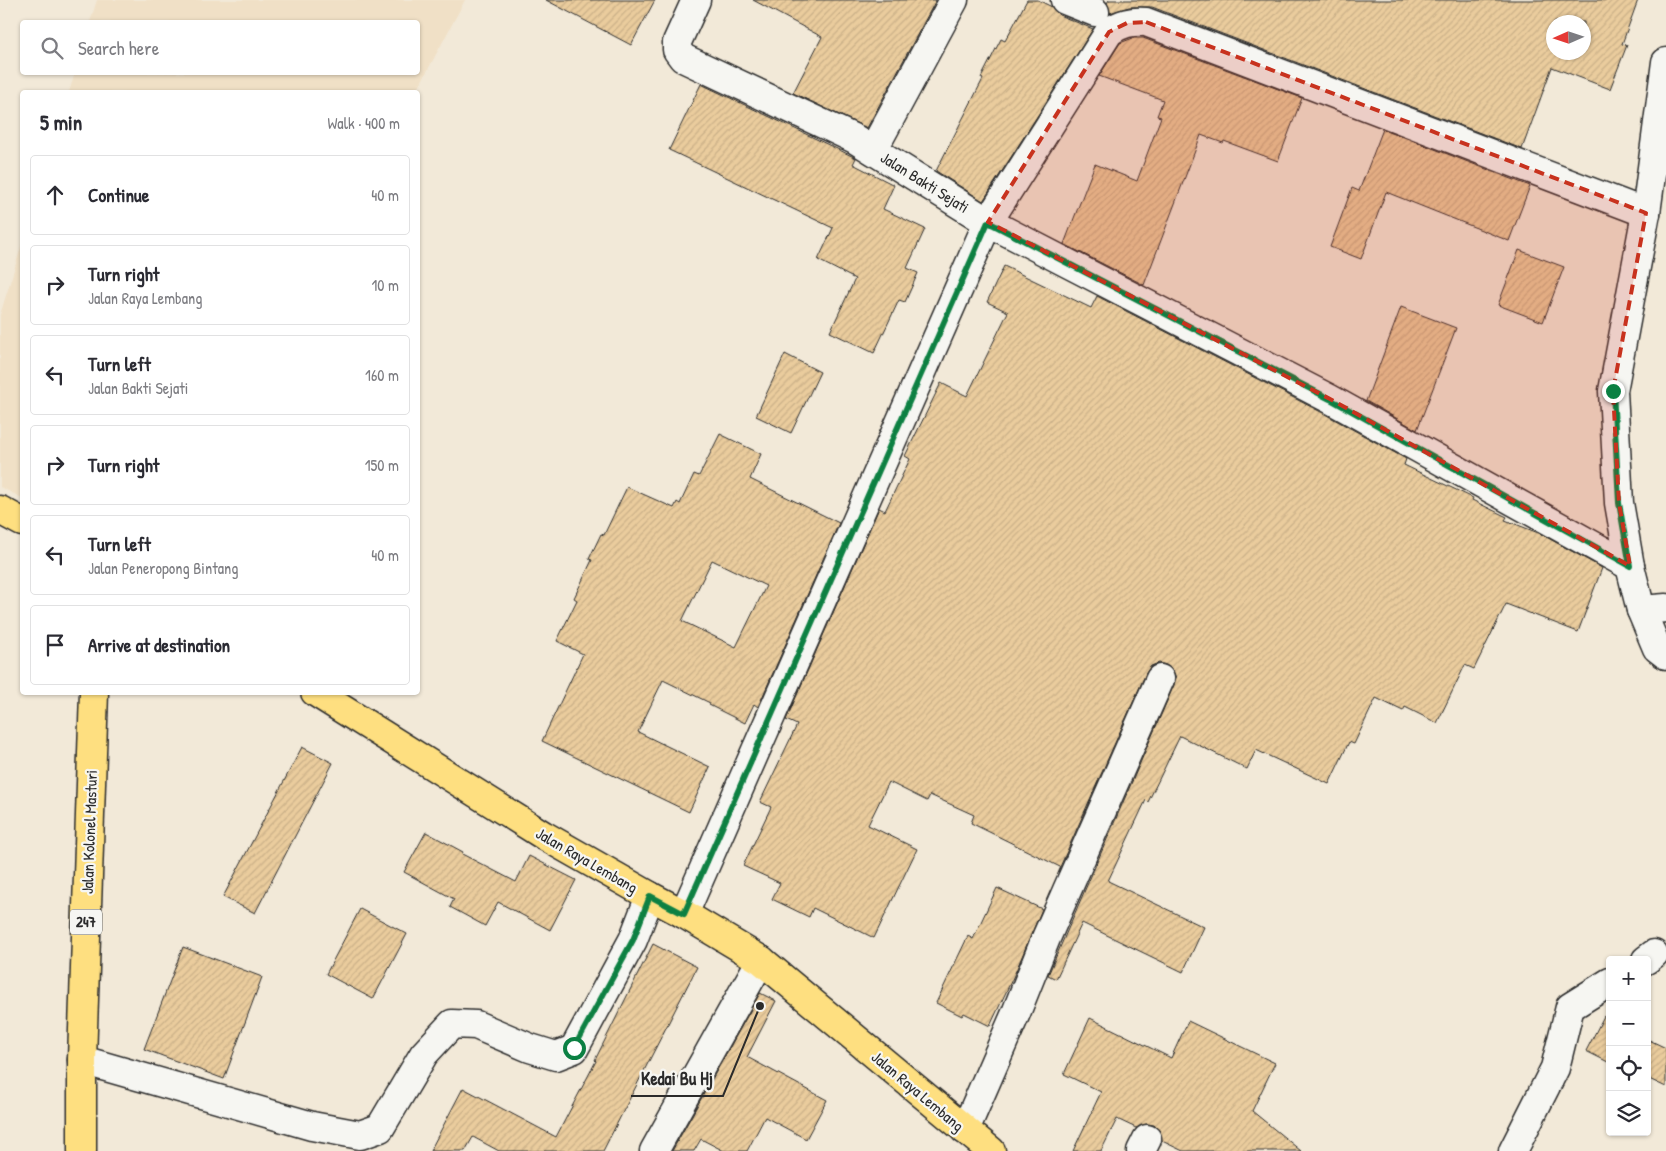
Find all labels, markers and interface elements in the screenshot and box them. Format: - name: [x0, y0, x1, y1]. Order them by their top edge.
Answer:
- north arrow: [1546, 15, 1591, 60]
- search box: [20, 20, 420, 75]
- icon: search: [38, 34, 66, 62]
- text: Search here: [78, 35, 159, 61]
- text: 5 min: [40, 108, 82, 137]
- text: Walk · 400 m: [328, 112, 400, 134]
- street label: Jalan Bakti Sejati: [877, 146, 973, 218]
- icon: ahead: [41, 181, 69, 209]
- text: Continue: [88, 182, 149, 208]
- text: 40 m: [371, 184, 399, 206]
- text: Turn right: [88, 261, 159, 287]
- icon: right: [41, 271, 69, 299]
- text: 10 m: [371, 274, 399, 296]
- text: Jalan Raya Lembang: [88, 287, 202, 309]
- text: Turn left: [88, 351, 151, 377]
- icon: left: [41, 361, 69, 389]
- text: 160 m: [365, 364, 399, 386]
- text: Jalan Bakti Sejati: [88, 377, 188, 399]
- route end: [1602, 380, 1625, 403]
- icon: right: [41, 451, 69, 479]
- text: Turn right: [88, 452, 159, 478]
- text: 150 m: [365, 454, 399, 476]
- text: Turn left: [88, 531, 151, 557]
- icon: left: [41, 541, 69, 569]
- text: 40 m: [371, 544, 399, 566]
- text: Jalan Peneropong Bintang: [88, 557, 238, 579]
- icon: arrive: [41, 631, 69, 659]
- text: Arrive at destination: [88, 632, 230, 658]
- street label: Jalan Kolonel Masturi: [76, 770, 102, 894]
- street label: Jalan Raya Lembang: [532, 822, 642, 898]
- road number: 247: [70, 910, 102, 934]
- map controls: [1606, 956, 1651, 1136]
- button: +: [1606, 956, 1651, 1001]
- button: −: [1606, 1001, 1651, 1046]
- route start: [563, 1037, 586, 1060]
- street label: Jalan Raya Lembang: [867, 1046, 969, 1136]
- button: locate: [1606, 1046, 1651, 1091]
- callout: Kedai Bu Hj: [631, 1063, 723, 1096]
- text: Kedai Bu Hj: [641, 1066, 713, 1091]
- button: layers: [1606, 1091, 1651, 1136]

